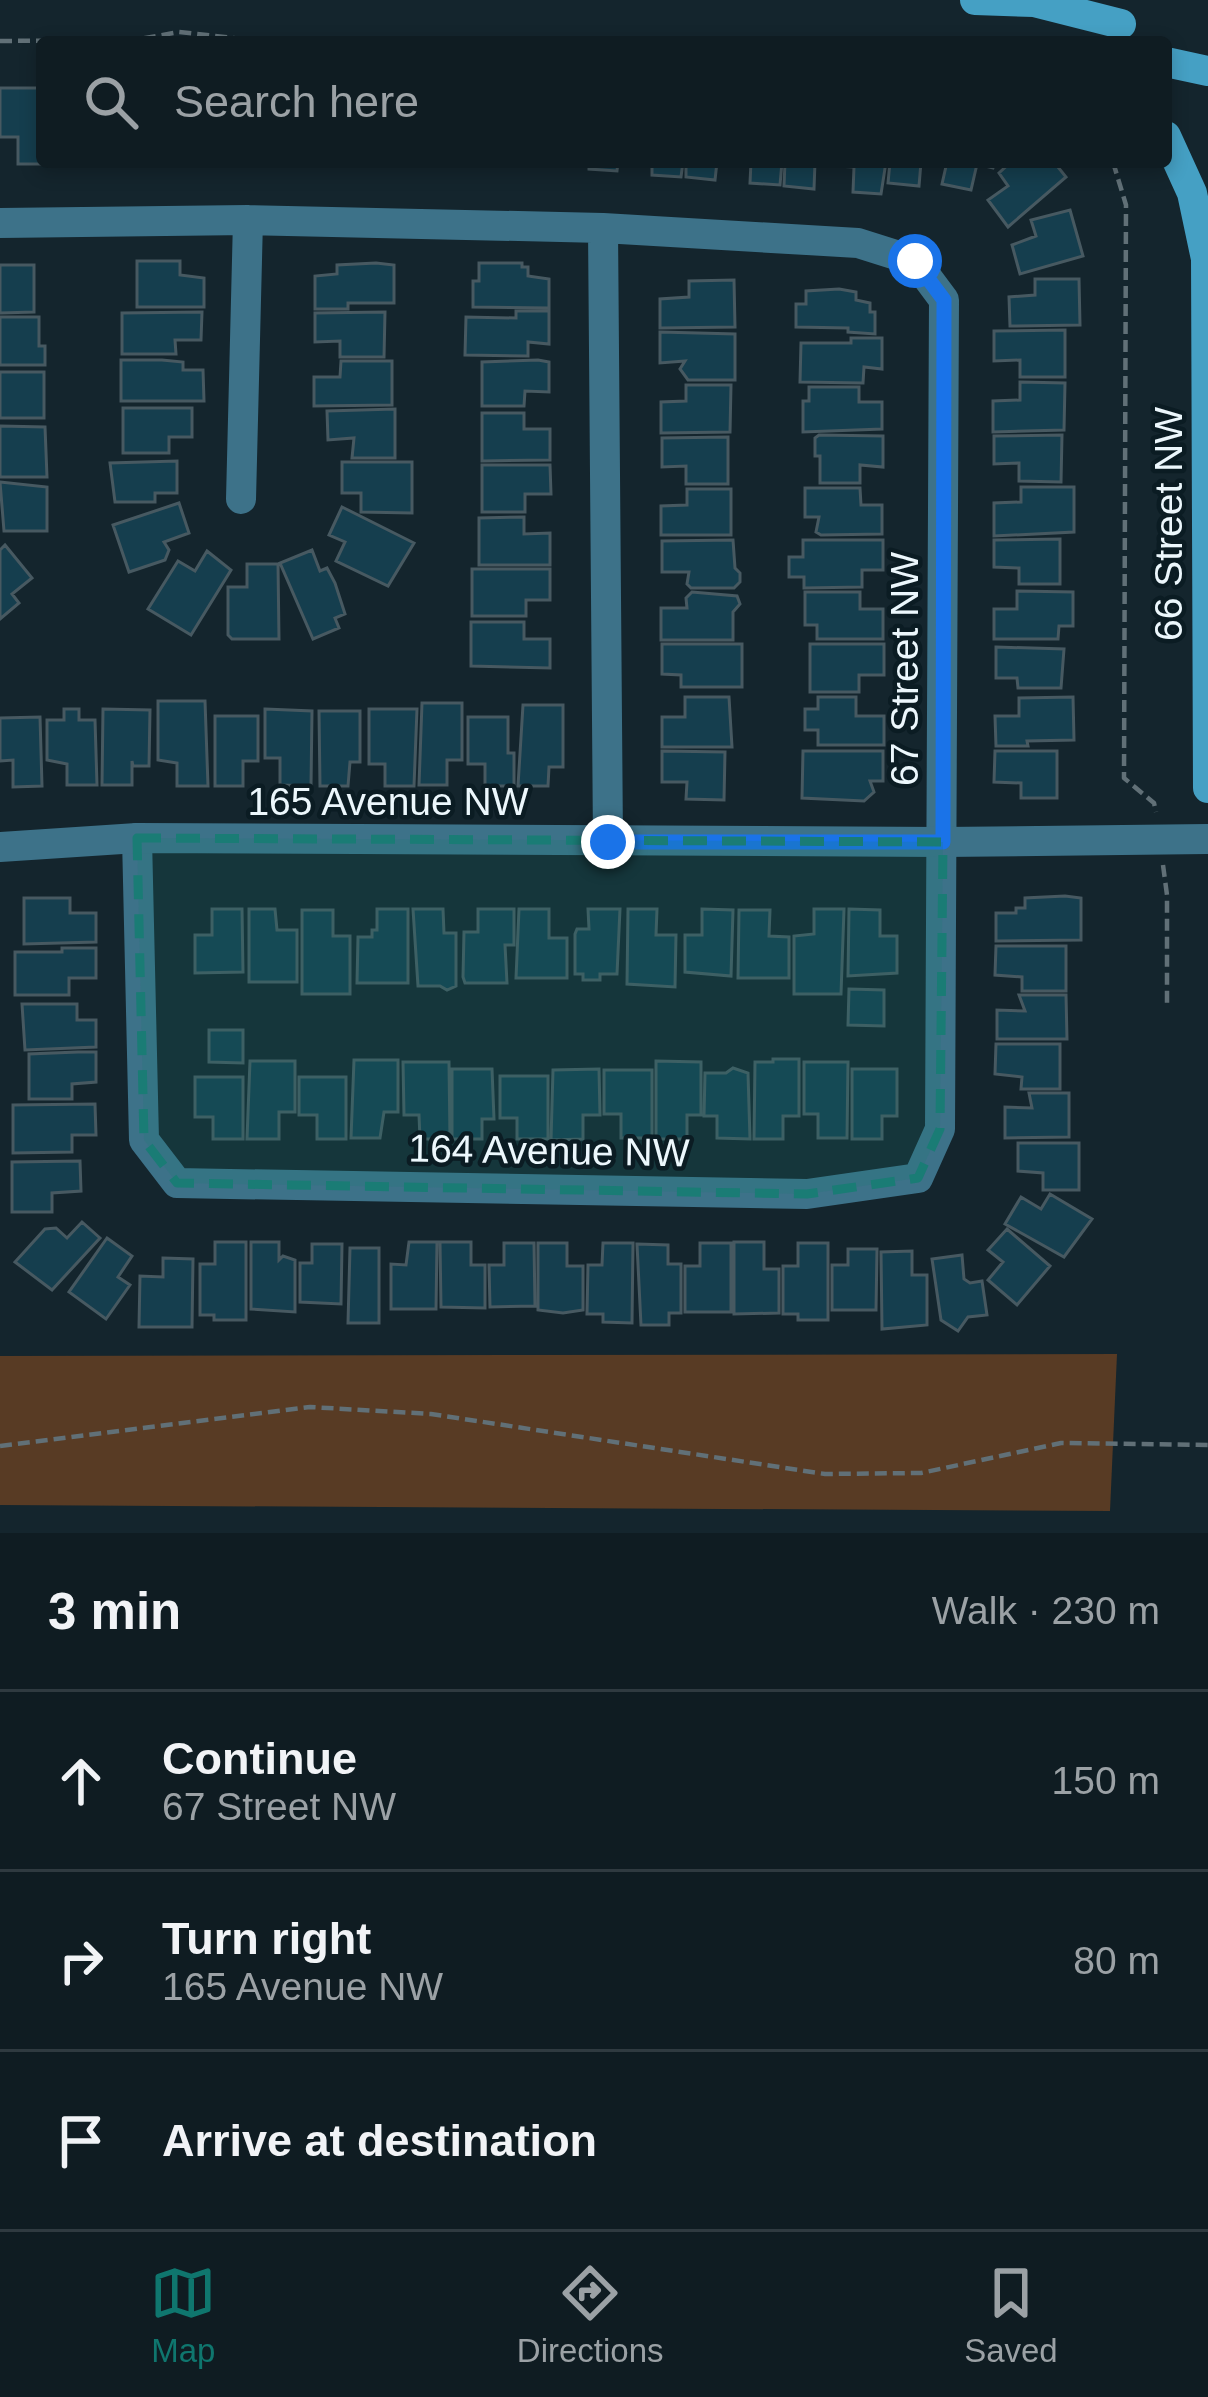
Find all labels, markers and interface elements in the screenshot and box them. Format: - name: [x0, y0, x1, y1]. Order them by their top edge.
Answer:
- search box: [36, 36, 1172, 168]
- icon: search: [78, 69, 144, 135]
- text: Search here: [174, 76, 419, 127]
- route start: [888, 234, 942, 288]
- street label: 66 Street NW: [1147, 407, 1190, 641]
- street label: 67 Street NW: [883, 552, 926, 786]
- street label: 165 Avenue NW: [247, 780, 529, 823]
- route end: [581, 815, 635, 869]
- street label: 164 Avenue NW: [408, 1127, 690, 1174]
- text: 3 min: [48, 1583, 181, 1640]
- text: Walk · 230 m: [932, 1589, 1160, 1632]
- text: Continue: [162, 1733, 357, 1784]
- icon: ahead: [48, 1748, 114, 1814]
- text: 150 m: [1052, 1759, 1160, 1802]
- text: 67 Street NW: [162, 1785, 396, 1828]
- text: Turn right: [162, 1913, 371, 1964]
- icon: right: [48, 1928, 114, 1994]
- text: 80 m: [1073, 1939, 1160, 1982]
- text: 165 Avenue NW: [162, 1965, 443, 2008]
- icon: arrive: [48, 2108, 114, 2174]
- text: Arrive at destination: [162, 2115, 597, 2166]
- tab: Map: [150, 2260, 216, 2370]
- tab: Directions: [517, 2260, 664, 2370]
- tab: Saved: [964, 2260, 1058, 2370]

